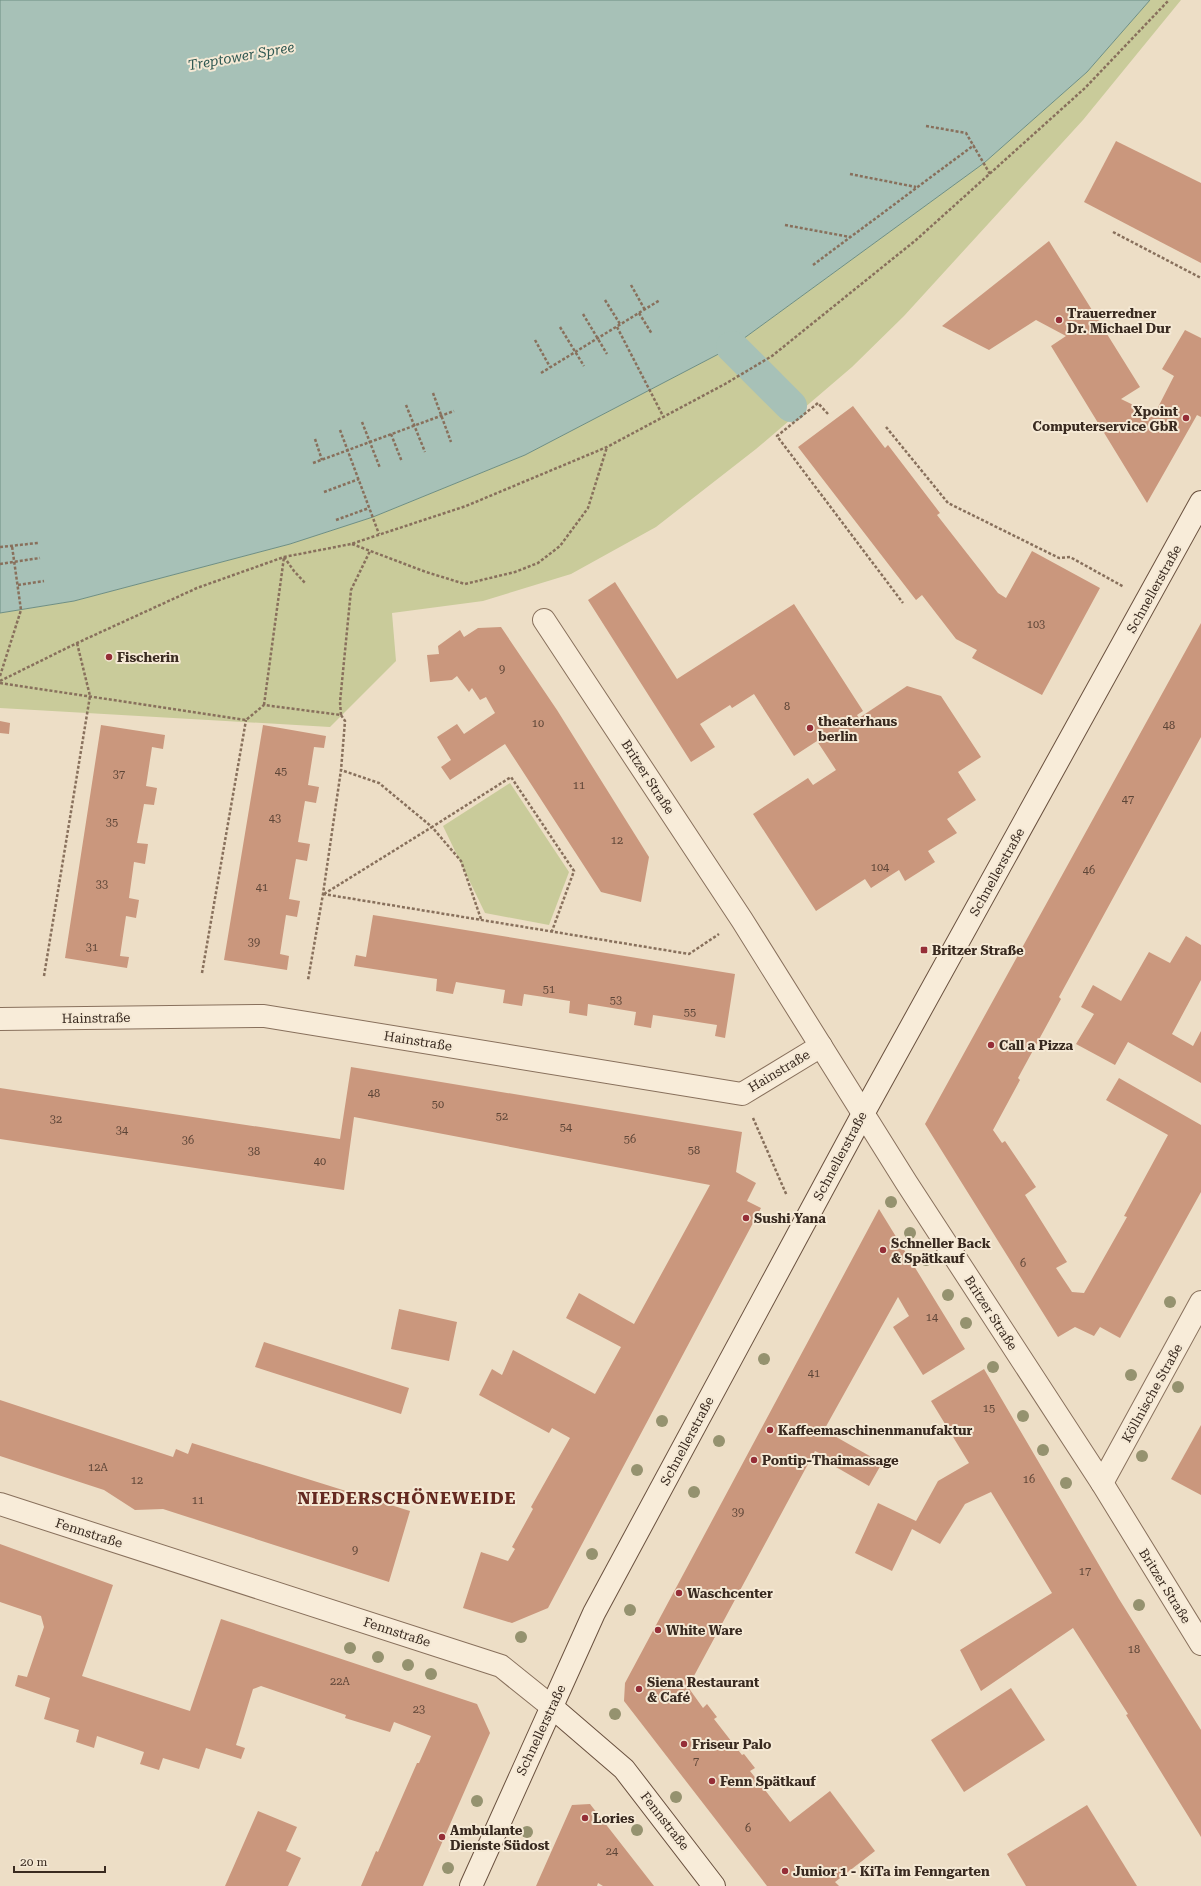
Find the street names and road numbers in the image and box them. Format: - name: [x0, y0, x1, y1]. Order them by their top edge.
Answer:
- street label: Schnellerstraße: [1124, 542, 1184, 636]
- street label: Britzer Straße: [618, 737, 678, 817]
- street label: Schnellerstraße: [967, 825, 1027, 919]
- street label: Hainstraße: [61, 1010, 131, 1026]
- street label: Hainstraße: [383, 1028, 453, 1054]
- street label: Hainstraße: [746, 1047, 812, 1095]
- street label: Schnellerstraße: [810, 1109, 870, 1203]
- street label: Britzer Straße: [961, 1273, 1021, 1353]
- street label: Köllnische Straße: [1119, 1341, 1185, 1445]
- street label: Schnellerstraße: [657, 1394, 717, 1488]
- street label: Fennstraße: [54, 1515, 124, 1551]
- street label: Britzer Straße: [1136, 1546, 1194, 1626]
- street label: Fennstraße: [362, 1614, 432, 1650]
- street label: Schnellerstraße: [513, 1682, 569, 1778]
- street label: Fennstraße: [638, 1789, 692, 1853]

